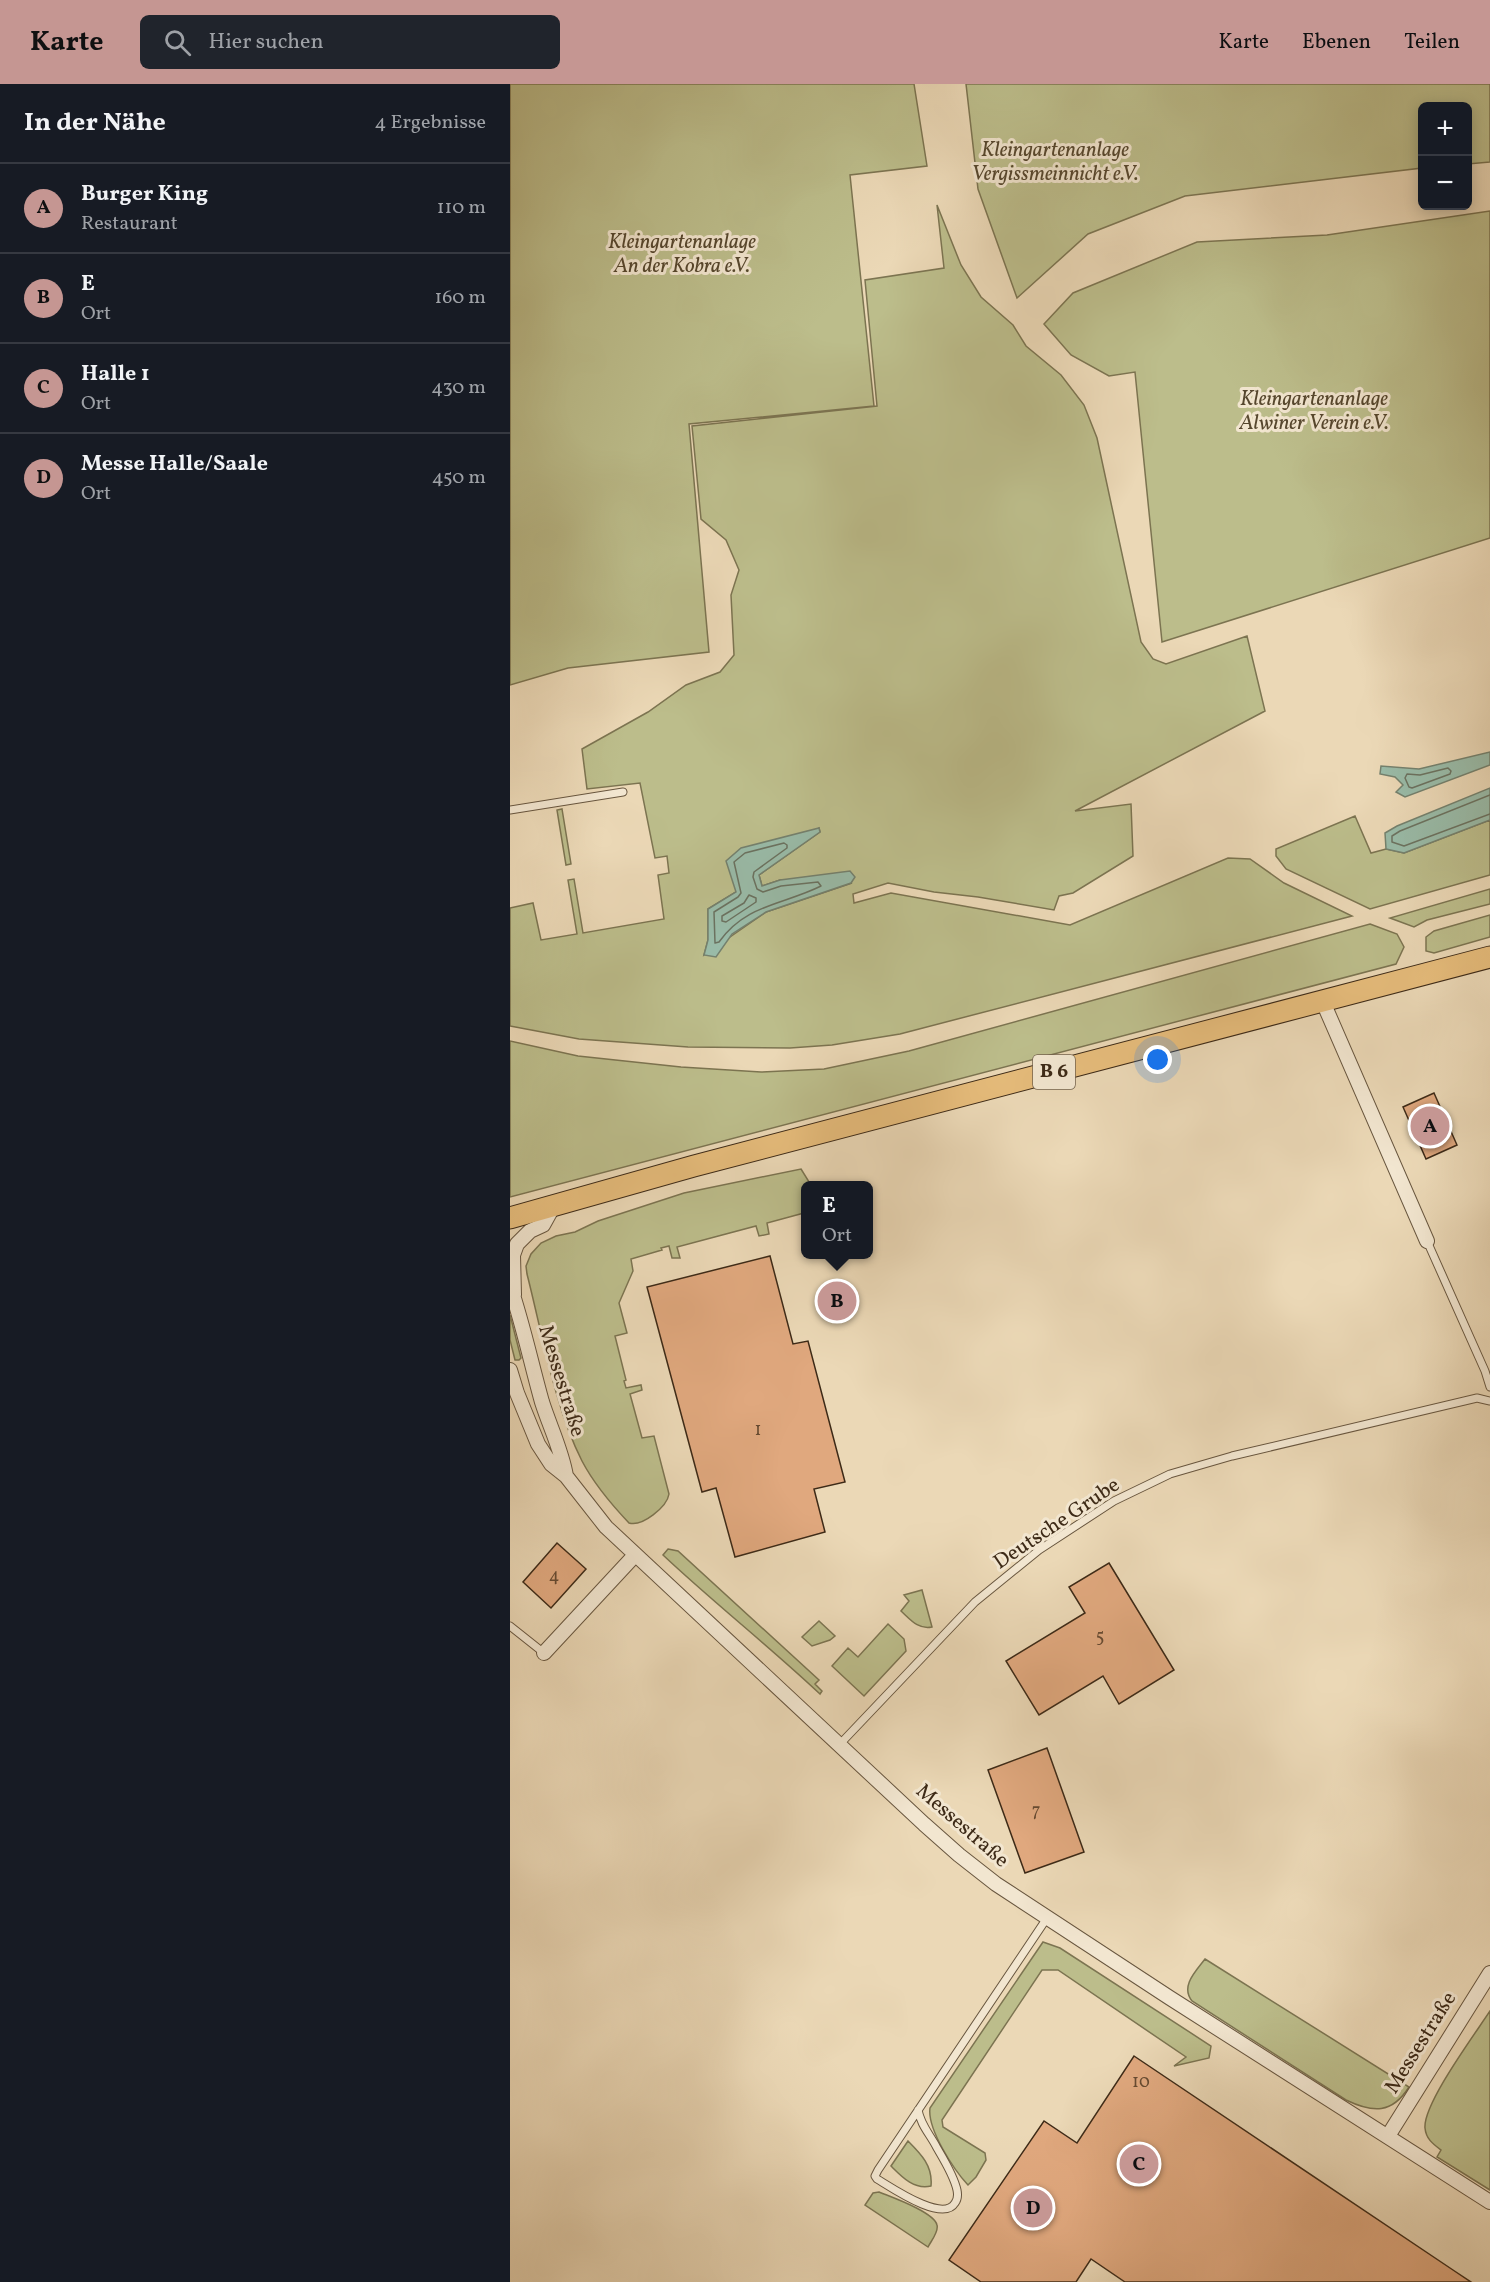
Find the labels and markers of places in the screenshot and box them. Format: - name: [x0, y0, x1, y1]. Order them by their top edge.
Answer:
- pin: A: [1410, 1104, 1450, 1148]
- pin: B: [818, 1278, 856, 1324]
- pin: C: [1120, 2142, 1158, 2186]
- pin: D: [1014, 2186, 1052, 2230]

